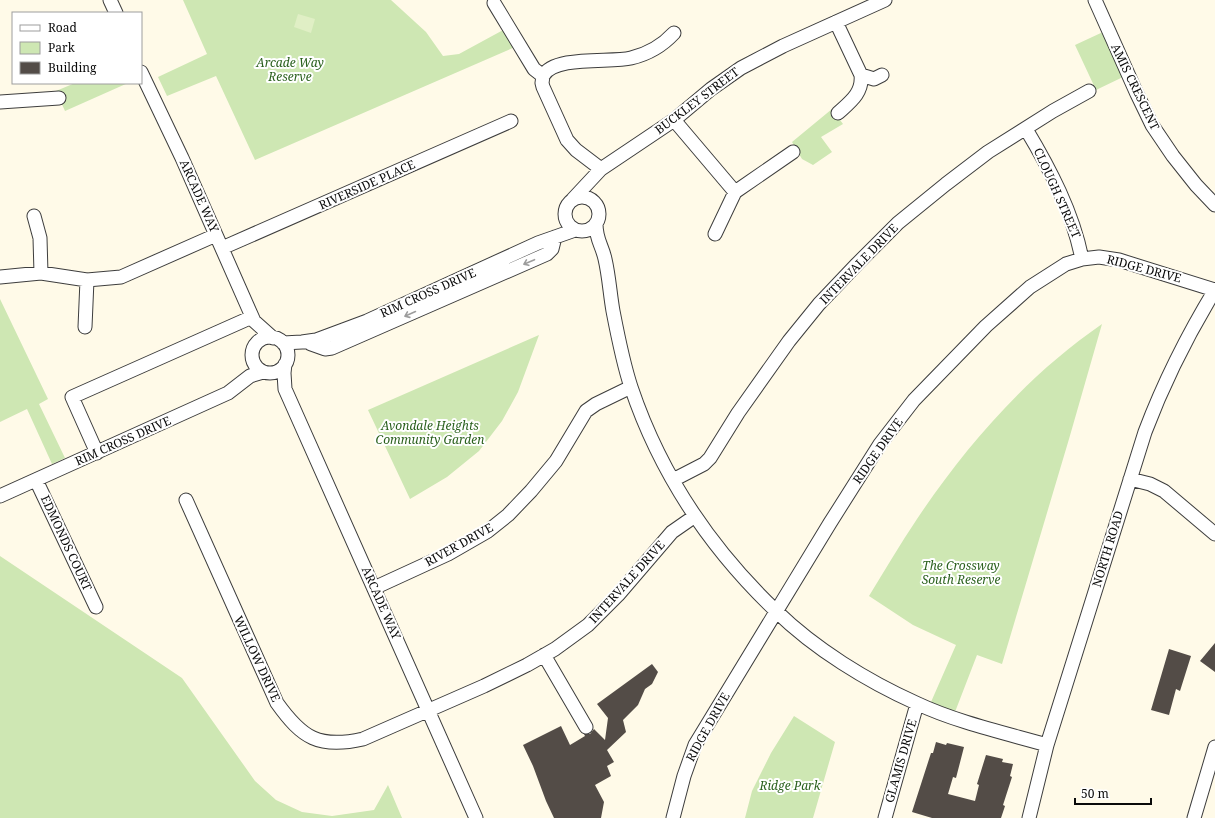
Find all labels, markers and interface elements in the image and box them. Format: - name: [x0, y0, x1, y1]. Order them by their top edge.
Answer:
- legend: [12, 12, 142, 84]
- text: Road: [48, 19, 78, 36]
- text: Park: [48, 39, 76, 56]
- street label: AMIS CRESCENT: [1107, 41, 1164, 133]
- park label: Arcade Way Reserve: [255, 54, 324, 85]
- text: Building: [48, 59, 97, 76]
- street label: BUCKLEY STREET: [651, 63, 743, 138]
- street label: CLOUGH STREET: [1030, 145, 1085, 241]
- street label: RIVERSIDE PLACE: [316, 156, 418, 213]
- street label: ARCADE WAY: [176, 157, 223, 235]
- street label: INTERVALE DRIVE: [816, 220, 902, 308]
- street label: RIDGE DRIVE: [1105, 250, 1183, 287]
- one-way arrow: [523, 259, 535, 266]
- street label: RIM CROSS DRIVE: [377, 264, 478, 321]
- one-way arrow: [404, 311, 416, 318]
- street label: RIM CROSS DRIVE: [72, 412, 173, 469]
- street label: RIDGE DRIVE: [849, 414, 907, 487]
- park label: Avondale Heights Community Garden: [376, 417, 484, 448]
- street label: EDMONDS COURT: [37, 492, 96, 594]
- street label: NORTH ROAD: [1088, 508, 1127, 589]
- street label: RIVER DRIVE: [422, 519, 496, 570]
- street label: INTERVALE DRIVE: [585, 537, 668, 627]
- park label: The Crossway South Reserve: [922, 557, 1000, 588]
- street label: ARCADE WAY: [358, 564, 405, 642]
- street label: WILLOW DRIVE: [230, 613, 285, 704]
- street label: RIDGE DRIVE: [682, 689, 734, 764]
- street label: GLAMIS DRIVE: [880, 717, 921, 805]
- park label: Ridge Park: [758, 777, 822, 794]
- scale bar: [1075, 780, 1151, 806]
- text: 50 m: [1081, 785, 1109, 802]

